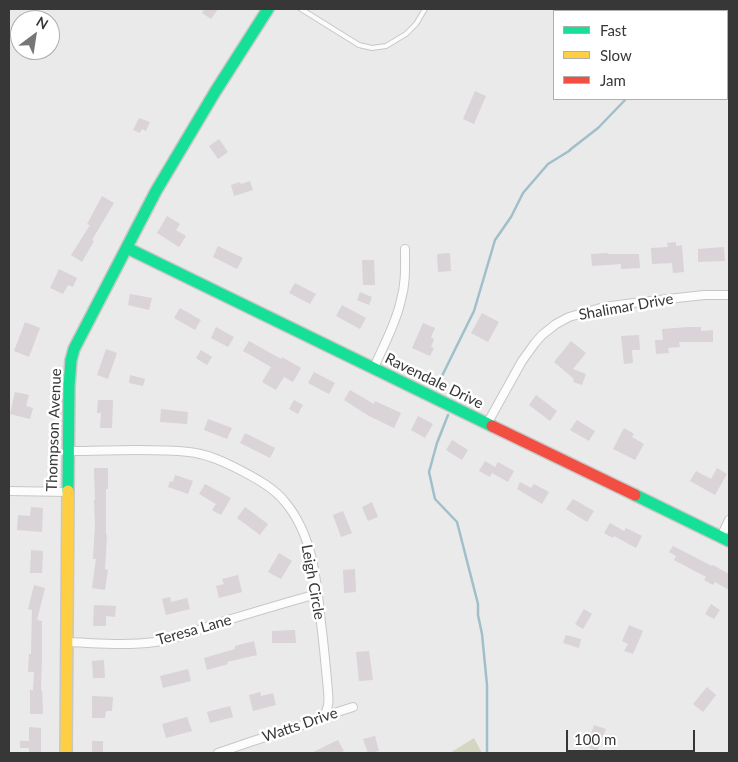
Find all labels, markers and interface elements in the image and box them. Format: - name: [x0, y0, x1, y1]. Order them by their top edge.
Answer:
- north arrow: [10, 10, 60, 60]
- legend: [553, 10, 728, 100]
- text: N: [33, 13, 51, 33]
- text: Fast: [600, 21, 627, 39]
- text: Slow: [600, 46, 632, 64]
- text: Jam: [600, 71, 626, 89]
- street label: Shalimar Drive: [577, 290, 675, 324]
- street label: Ravendale Drive: [382, 349, 486, 413]
- street label: Thompson Avenue: [43, 368, 65, 492]
- street label: Leigh Circle: [298, 543, 328, 621]
- street label: Teresa Lane: [154, 611, 234, 649]
- street label: Watts Drive: [260, 704, 340, 746]
- scale bar: [568, 720, 697, 752]
- text: 100 m: [574, 730, 616, 748]

